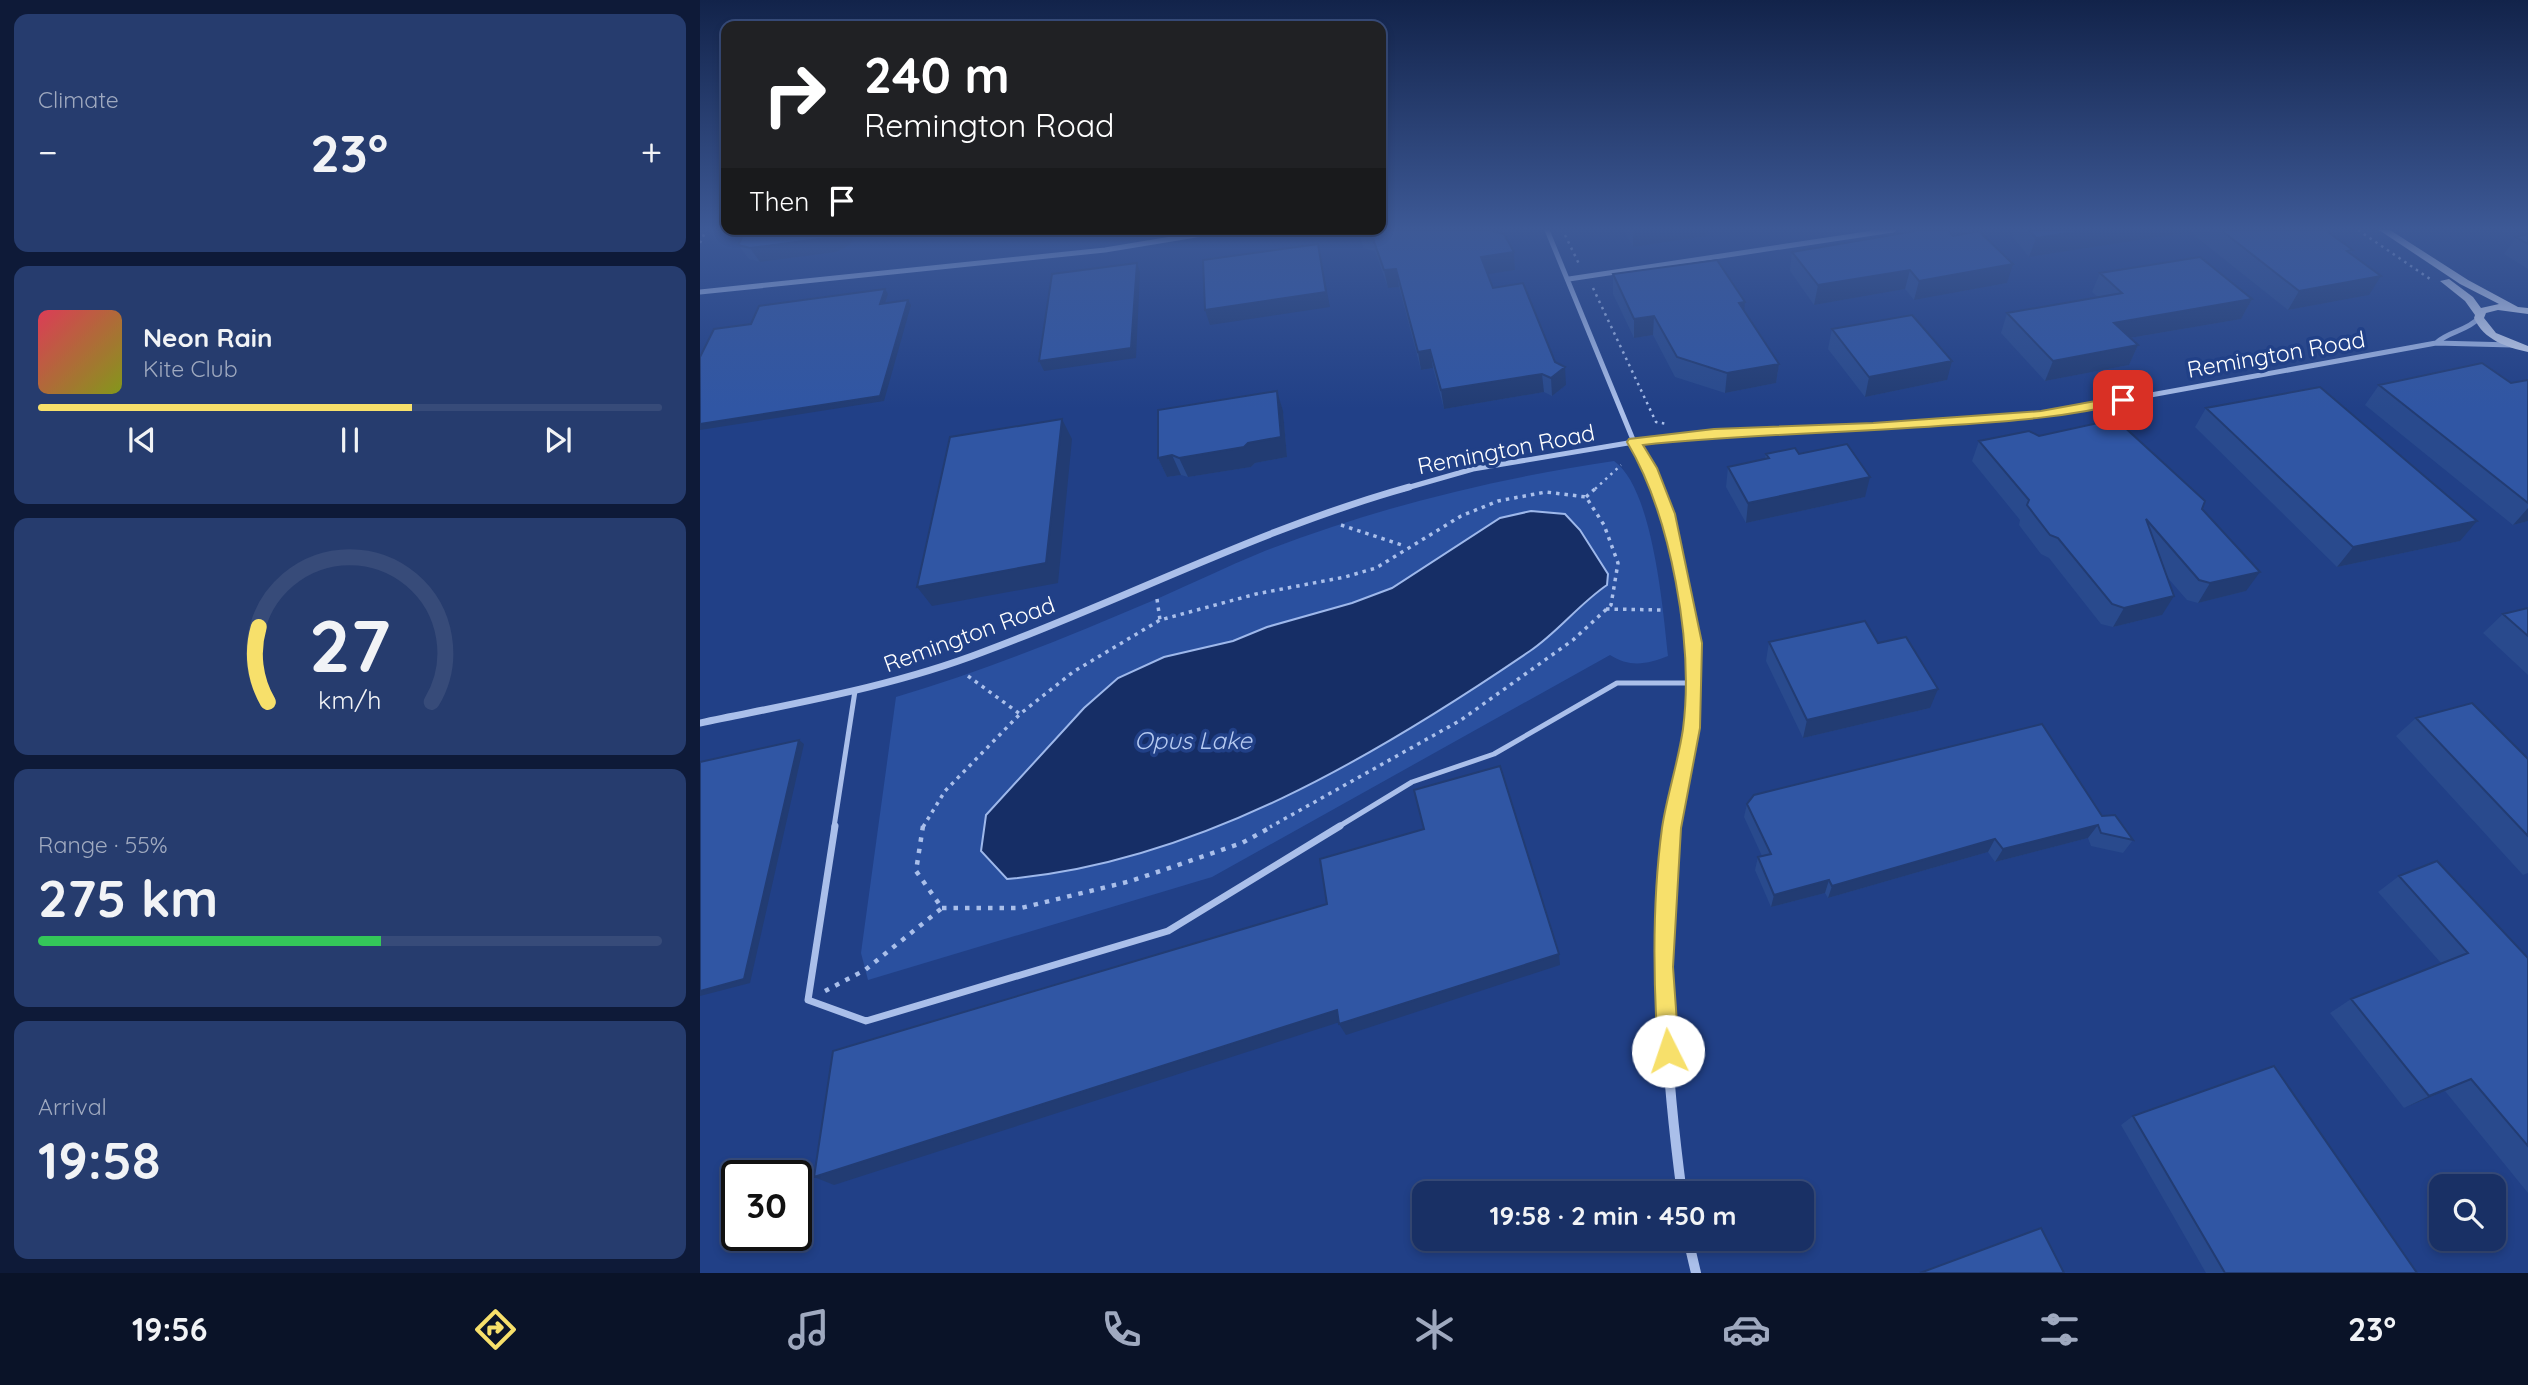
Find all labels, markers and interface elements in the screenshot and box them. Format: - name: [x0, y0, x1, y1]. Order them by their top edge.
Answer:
- text: 240 m: [864, 44, 1010, 105]
- icon: right: [749, 49, 840, 140]
- text: Climate: [38, 85, 119, 114]
- text: Remington Road: [864, 105, 1115, 145]
- text: 23°: [310, 120, 388, 185]
- text: −: [38, 128, 58, 176]
- text: +: [641, 128, 662, 176]
- icon: arrive: [823, 182, 861, 220]
- text: Then: [749, 185, 809, 218]
- text: Neon Rain: [143, 321, 272, 354]
- street label: Remington Road: [2185, 324, 2367, 384]
- text: Kite Club: [143, 354, 238, 383]
- pin: [2093, 370, 2153, 430]
- icon: arrive: [2104, 381, 2142, 419]
- street label: Remington Road: [1415, 418, 1597, 480]
- icon: previous: [123, 421, 161, 459]
- icon: pause: [331, 421, 369, 459]
- icon: next: [539, 421, 577, 459]
- street label: Remington Road: [879, 590, 1059, 678]
- text: 27: [309, 600, 391, 691]
- text: km/h: [318, 684, 382, 715]
- water label: Opus Lake: [1134, 725, 1253, 755]
- text: Range · 55%: [38, 830, 168, 859]
- text: 275 km: [38, 865, 218, 930]
- position arrow: [1631, 1014, 1705, 1088]
- text: Arrival: [38, 1092, 107, 1121]
- text: 19:58: [38, 1127, 160, 1192]
- speed limit sign: 30: [721, 1160, 812, 1251]
- map controls: [2429, 1174, 2506, 1251]
- button: search: [2429, 1174, 2506, 1251]
- text: 19:58 · 2 min · 450 m: [1489, 1199, 1737, 1232]
- icon: directions: [471, 1305, 520, 1354]
- icon: music: [784, 1305, 833, 1354]
- icon: phone: [1097, 1305, 1146, 1354]
- icon: climate: [1410, 1305, 1459, 1354]
- icon: car: [1722, 1305, 1771, 1354]
- icon: filters: [2035, 1305, 2084, 1354]
- text: 19:56: [132, 1309, 207, 1349]
- text: 23°: [2348, 1309, 2396, 1349]

